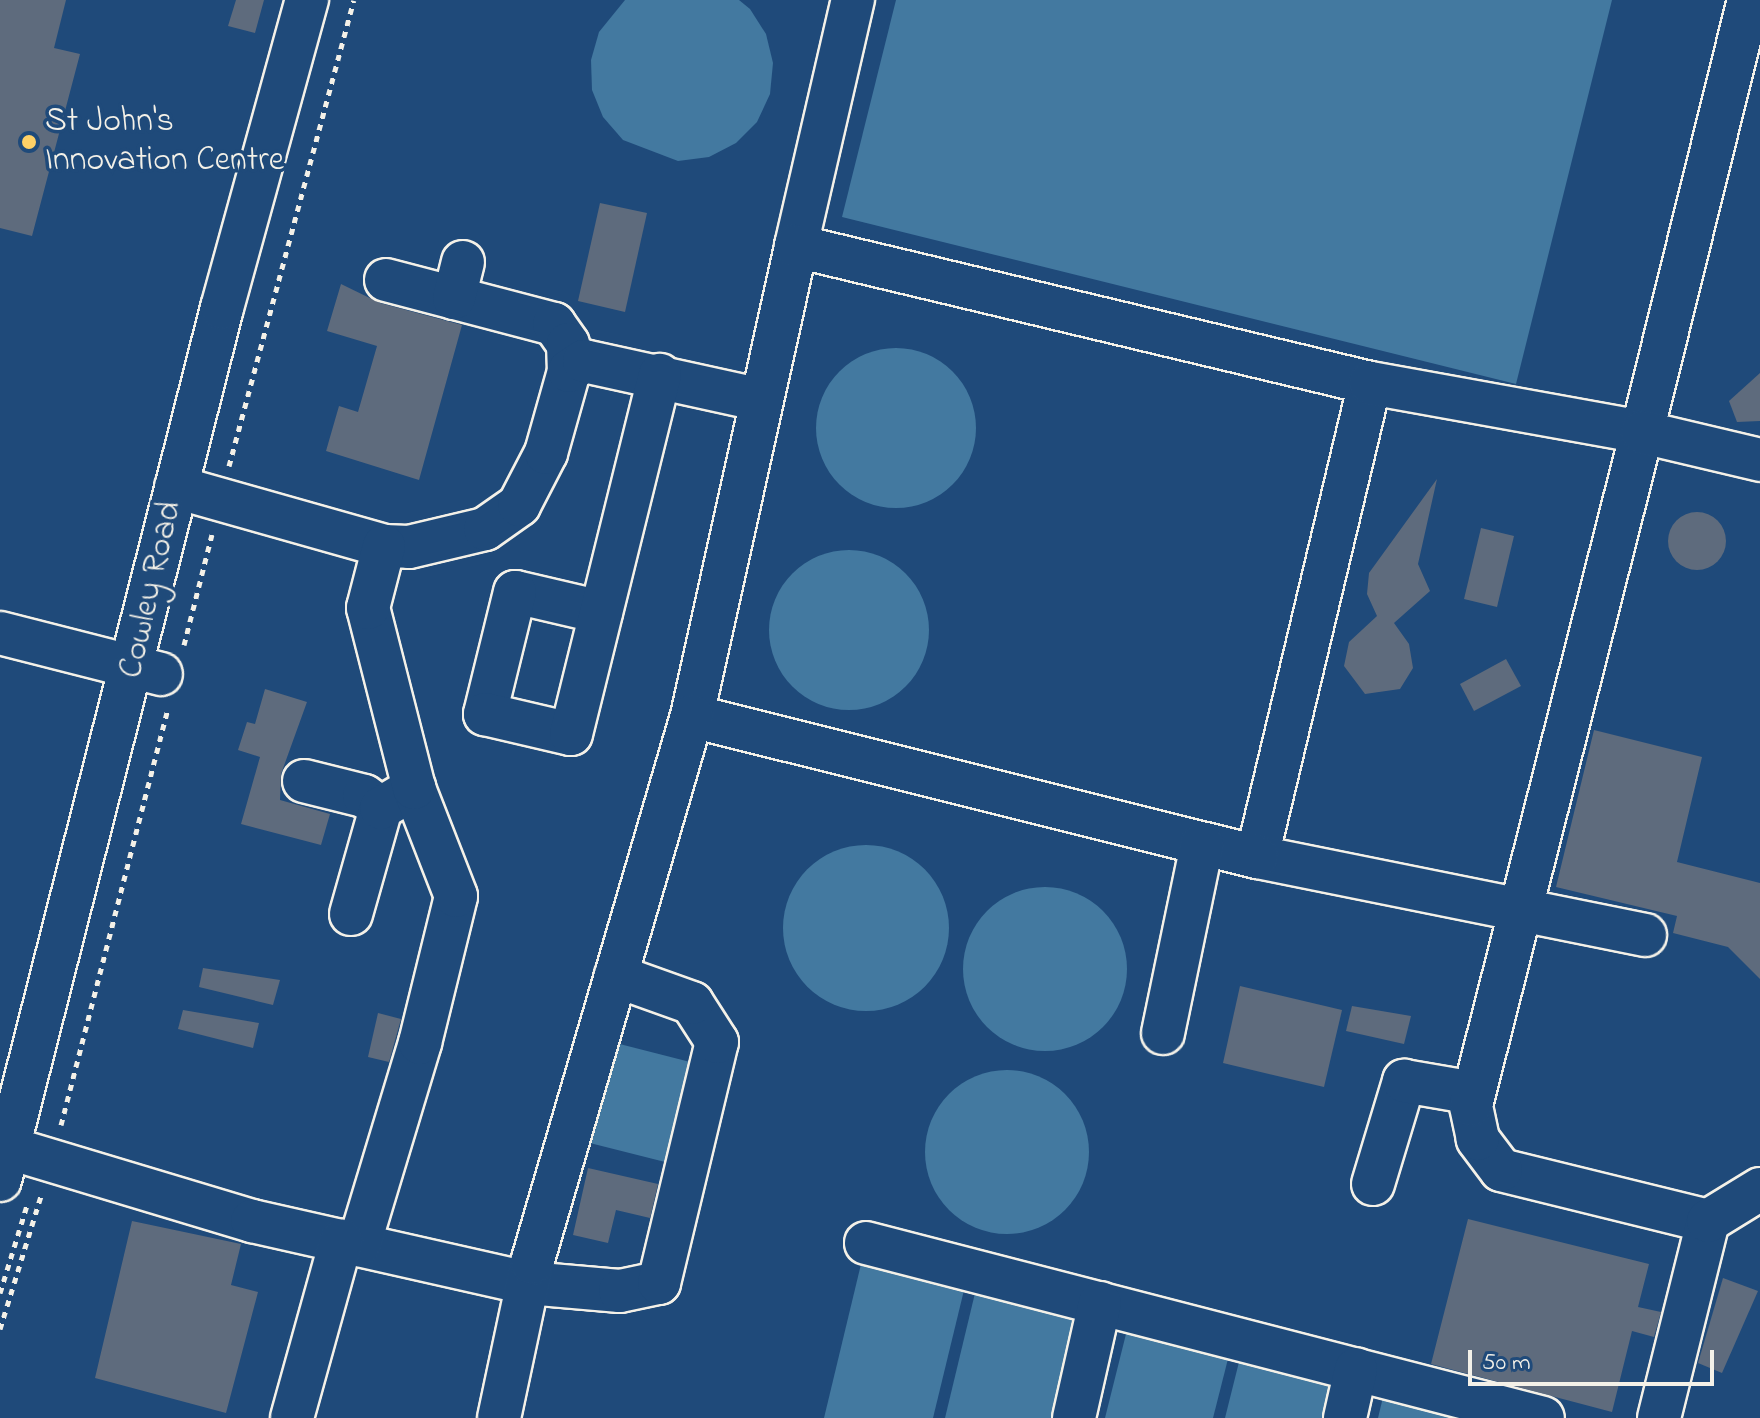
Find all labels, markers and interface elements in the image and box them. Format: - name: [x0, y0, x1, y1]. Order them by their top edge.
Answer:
- place label: St John's Innovation Centre: [45, 102, 284, 182]
- marker: St John's Innovation Centre: [20, 133, 38, 151]
- street label: Cowley Road: [112, 498, 192, 682]
- scale bar: [1472, 1334, 1718, 1384]
- text: 50 m: [1482, 1346, 1531, 1381]

